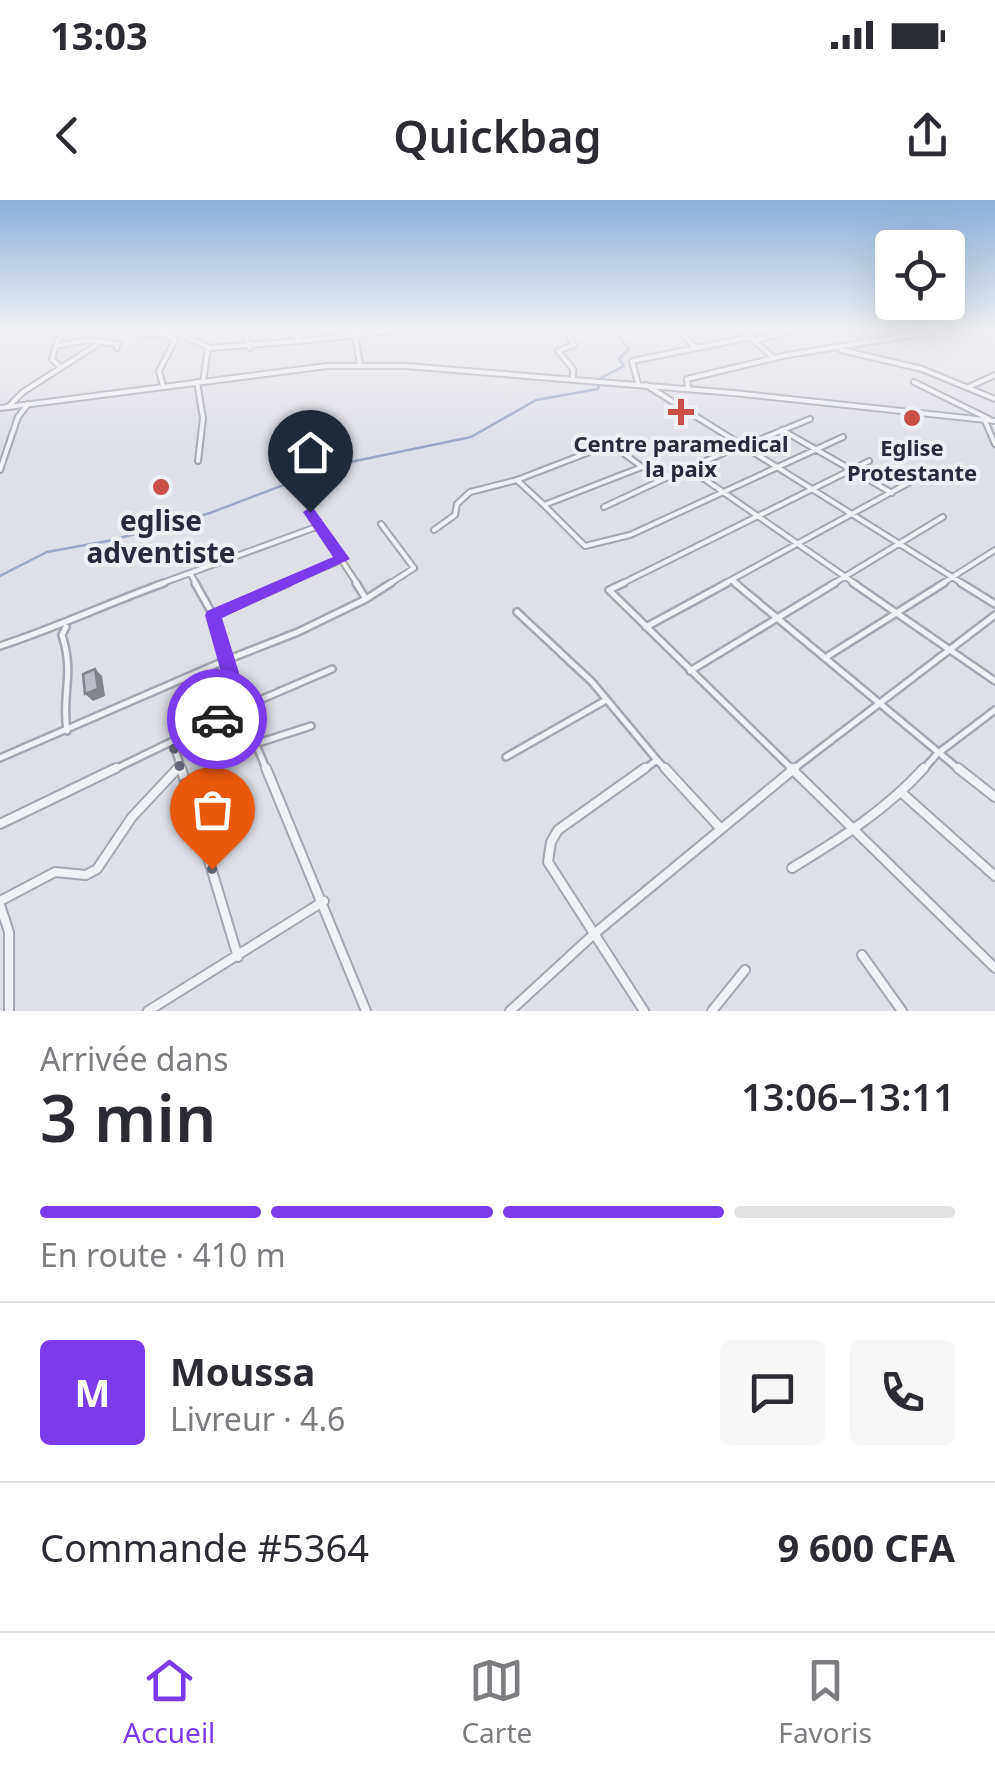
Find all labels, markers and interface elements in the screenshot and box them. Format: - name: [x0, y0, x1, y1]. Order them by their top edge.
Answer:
- text: 13:03: [50, 9, 148, 61]
- text: Quickbag: [393, 105, 602, 166]
- icon: back: [40, 108, 95, 163]
- icon: share: [900, 108, 955, 163]
- map controls: [875, 230, 965, 320]
- button: locate: [875, 230, 965, 320]
- marker: Centre paramedical la paix: [668, 399, 694, 425]
- marker: Eglise Protestante: [901, 407, 923, 429]
- pin: [268, 410, 353, 513]
- icon: home: [283, 425, 338, 480]
- place label: Centre paramedical la paix: [573, 428, 789, 483]
- place label: Eglise Protestante: [847, 432, 977, 487]
- marker: eglise adventiste: [150, 476, 172, 498]
- place label: eglise adventiste: [87, 501, 235, 571]
- courier: [167, 669, 267, 769]
- icon: car: [190, 692, 245, 747]
- pin: [170, 767, 255, 870]
- icon: bag: [185, 782, 240, 837]
- text: Arrivée dans: [40, 1037, 229, 1080]
- text: 13:06–13:11: [741, 1070, 955, 1122]
- text: 3 min: [40, 1073, 216, 1161]
- text: En route · 410 m: [40, 1233, 286, 1276]
- button: chat: [720, 1340, 825, 1445]
- button: phone: [850, 1340, 955, 1445]
- text: Moussa: [170, 1345, 315, 1397]
- text: M: [75, 1366, 110, 1418]
- text: Livreur · 4.6: [170, 1397, 345, 1440]
- text: Commande #5364: [40, 1521, 369, 1573]
- text: 9 600 CFA: [778, 1521, 955, 1573]
- tab: Accueil: [123, 1653, 215, 1751]
- tab: Carte: [461, 1653, 532, 1751]
- tab: Favoris: [778, 1653, 872, 1751]

